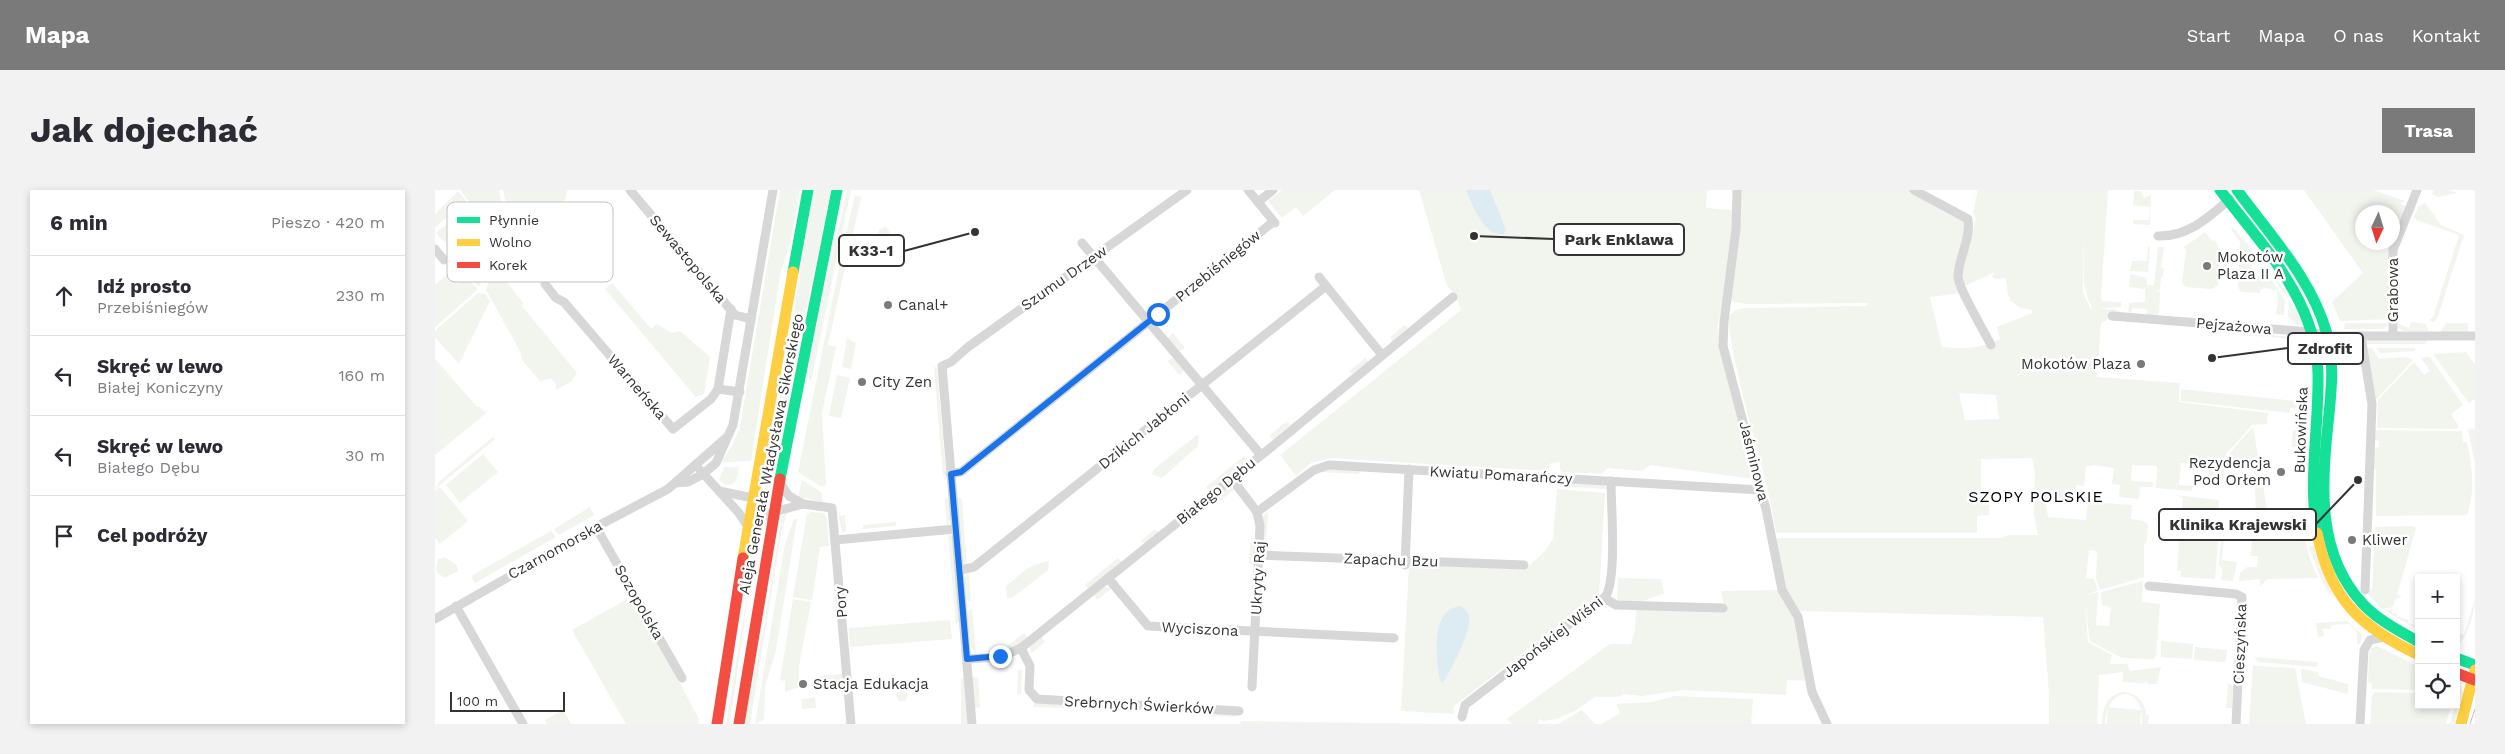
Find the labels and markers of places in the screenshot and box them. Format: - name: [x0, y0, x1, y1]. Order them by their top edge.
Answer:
- callout: Park Enklawa: [1554, 224, 1684, 255]
- callout: K33-1: [839, 235, 904, 266]
- place label: Mokotów Plaza II A: [2217, 248, 2284, 283]
- marker: Mokotów Plaza II A: [2201, 260, 2213, 272]
- place label: Canal+: [898, 296, 948, 314]
- marker: Canal+: [882, 299, 894, 311]
- callout: Zdrofit: [2288, 333, 2363, 364]
- place label: Mokotów Plaza: [2021, 355, 2131, 373]
- marker: Mokotów Plaza: [2135, 358, 2147, 370]
- place label: City Zen: [872, 373, 932, 391]
- marker: City Zen: [856, 376, 868, 388]
- place label: Rezydencja Pod Orłem: [2189, 454, 2272, 489]
- marker: Rezydencja Pod Orłem: [2275, 466, 2287, 478]
- callout: Klinika Krajewski: [2159, 509, 2316, 540]
- place label: Kliwer: [2362, 531, 2408, 549]
- marker: Kliwer: [2346, 534, 2358, 546]
- place label: Stacja Edukacja: [813, 675, 929, 693]
- marker: Stacja Edukacja: [797, 678, 809, 690]

